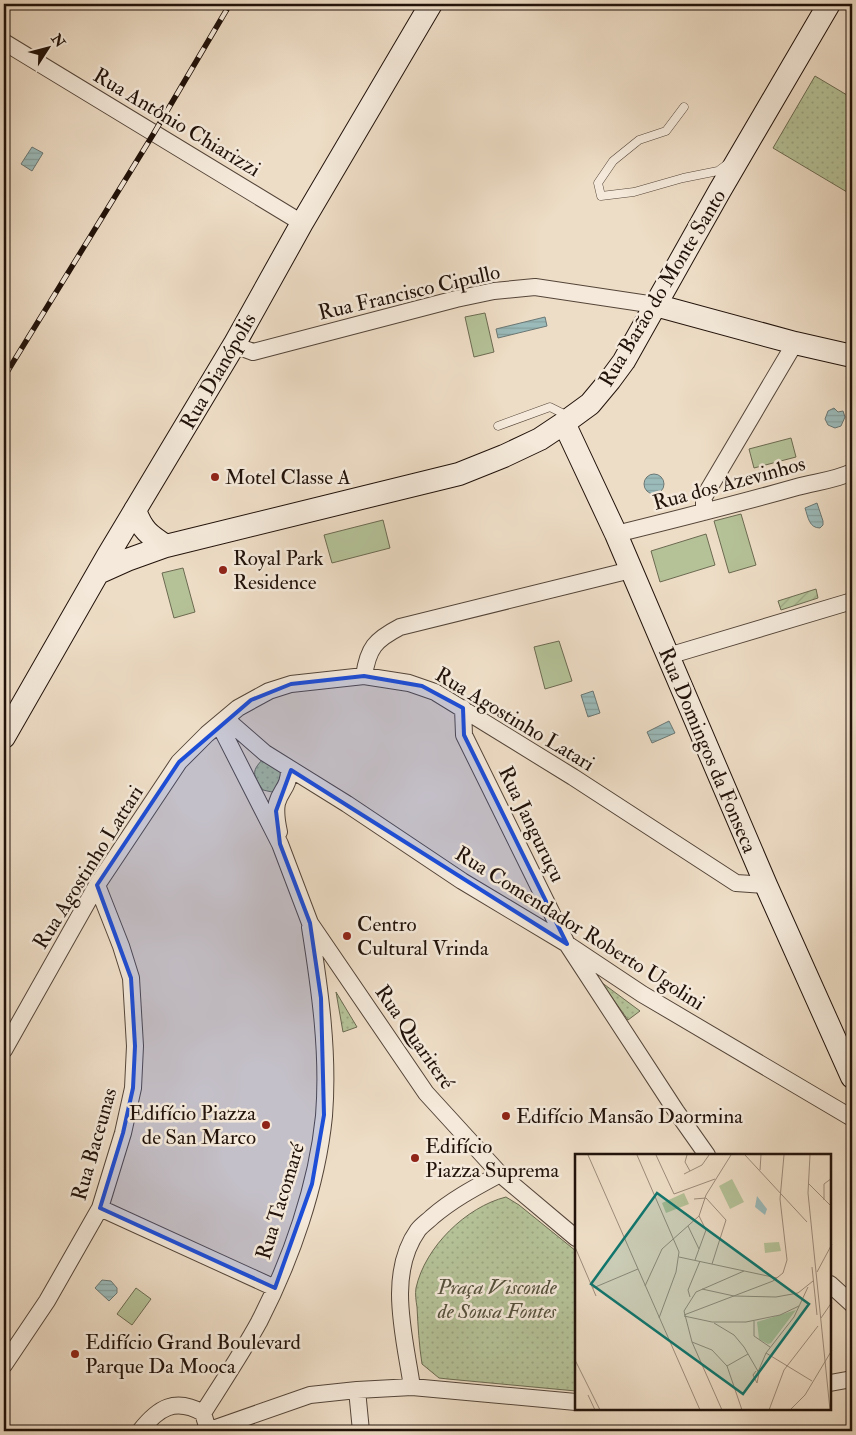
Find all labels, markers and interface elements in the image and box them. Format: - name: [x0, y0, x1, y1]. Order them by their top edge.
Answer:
- north arrow: [22, 22, 72, 72]
- text: N: [47, 30, 69, 51]
- street label: Rua Antônio Chiarizzi: [88, 62, 266, 183]
- street label: Rua Barão do Monte Santo: [593, 185, 732, 392]
- street label: Rua Francisco Cipullo: [316, 258, 503, 327]
- street label: Rua Dianópolis: [174, 308, 263, 434]
- street label: Rua dos Azevinhos: [650, 450, 808, 517]
- place label: Motel Classe A: [225, 464, 351, 491]
- marker: Motel Classe A: [209, 471, 221, 483]
- place label: Royal Park Residence: [233, 545, 324, 596]
- marker: Royal Park Residence: [217, 564, 229, 576]
- street label: Rua Domingos da Fonseca: [652, 643, 763, 857]
- street label: Rua Agostinho Latari: [430, 661, 600, 778]
- street label: Rua Janguruçu: [492, 762, 571, 887]
- street label: Rua Agostinho Lattari: [27, 780, 150, 954]
- street label: Rua Comendador Roberto Ugolini: [450, 840, 710, 1017]
- place label: Centro Cultural Vrinda: [357, 911, 489, 962]
- marker: Centro Cultural Vrinda: [341, 930, 353, 942]
- street label: Rua Quariteré: [369, 980, 461, 1095]
- street label: Rua Baceunas: [66, 1085, 123, 1204]
- place label: Edifício Piazza de San Marco: [129, 1100, 256, 1151]
- place label: Edifício Mansão Daormina: [516, 1103, 743, 1130]
- marker: Edifício Mansão Daormina: [500, 1110, 512, 1122]
- marker: Edifício Piazza de San Marco: [260, 1119, 272, 1131]
- place label: Edifício Piazza Suprema: [425, 1133, 560, 1184]
- street label: Rua Tacomaré: [250, 1139, 311, 1263]
- marker: Edifício Piazza Suprema: [409, 1152, 421, 1164]
- inset map: [575, 1154, 831, 1410]
- park label: Praça Visconde de Sousa Fontes: [436, 1274, 558, 1325]
- place label: Edifício Grand Boulevard Parque Da Mooca: [85, 1329, 302, 1380]
- marker: Edifício Grand Boulevard Parque Da Mooca: [69, 1348, 81, 1360]

